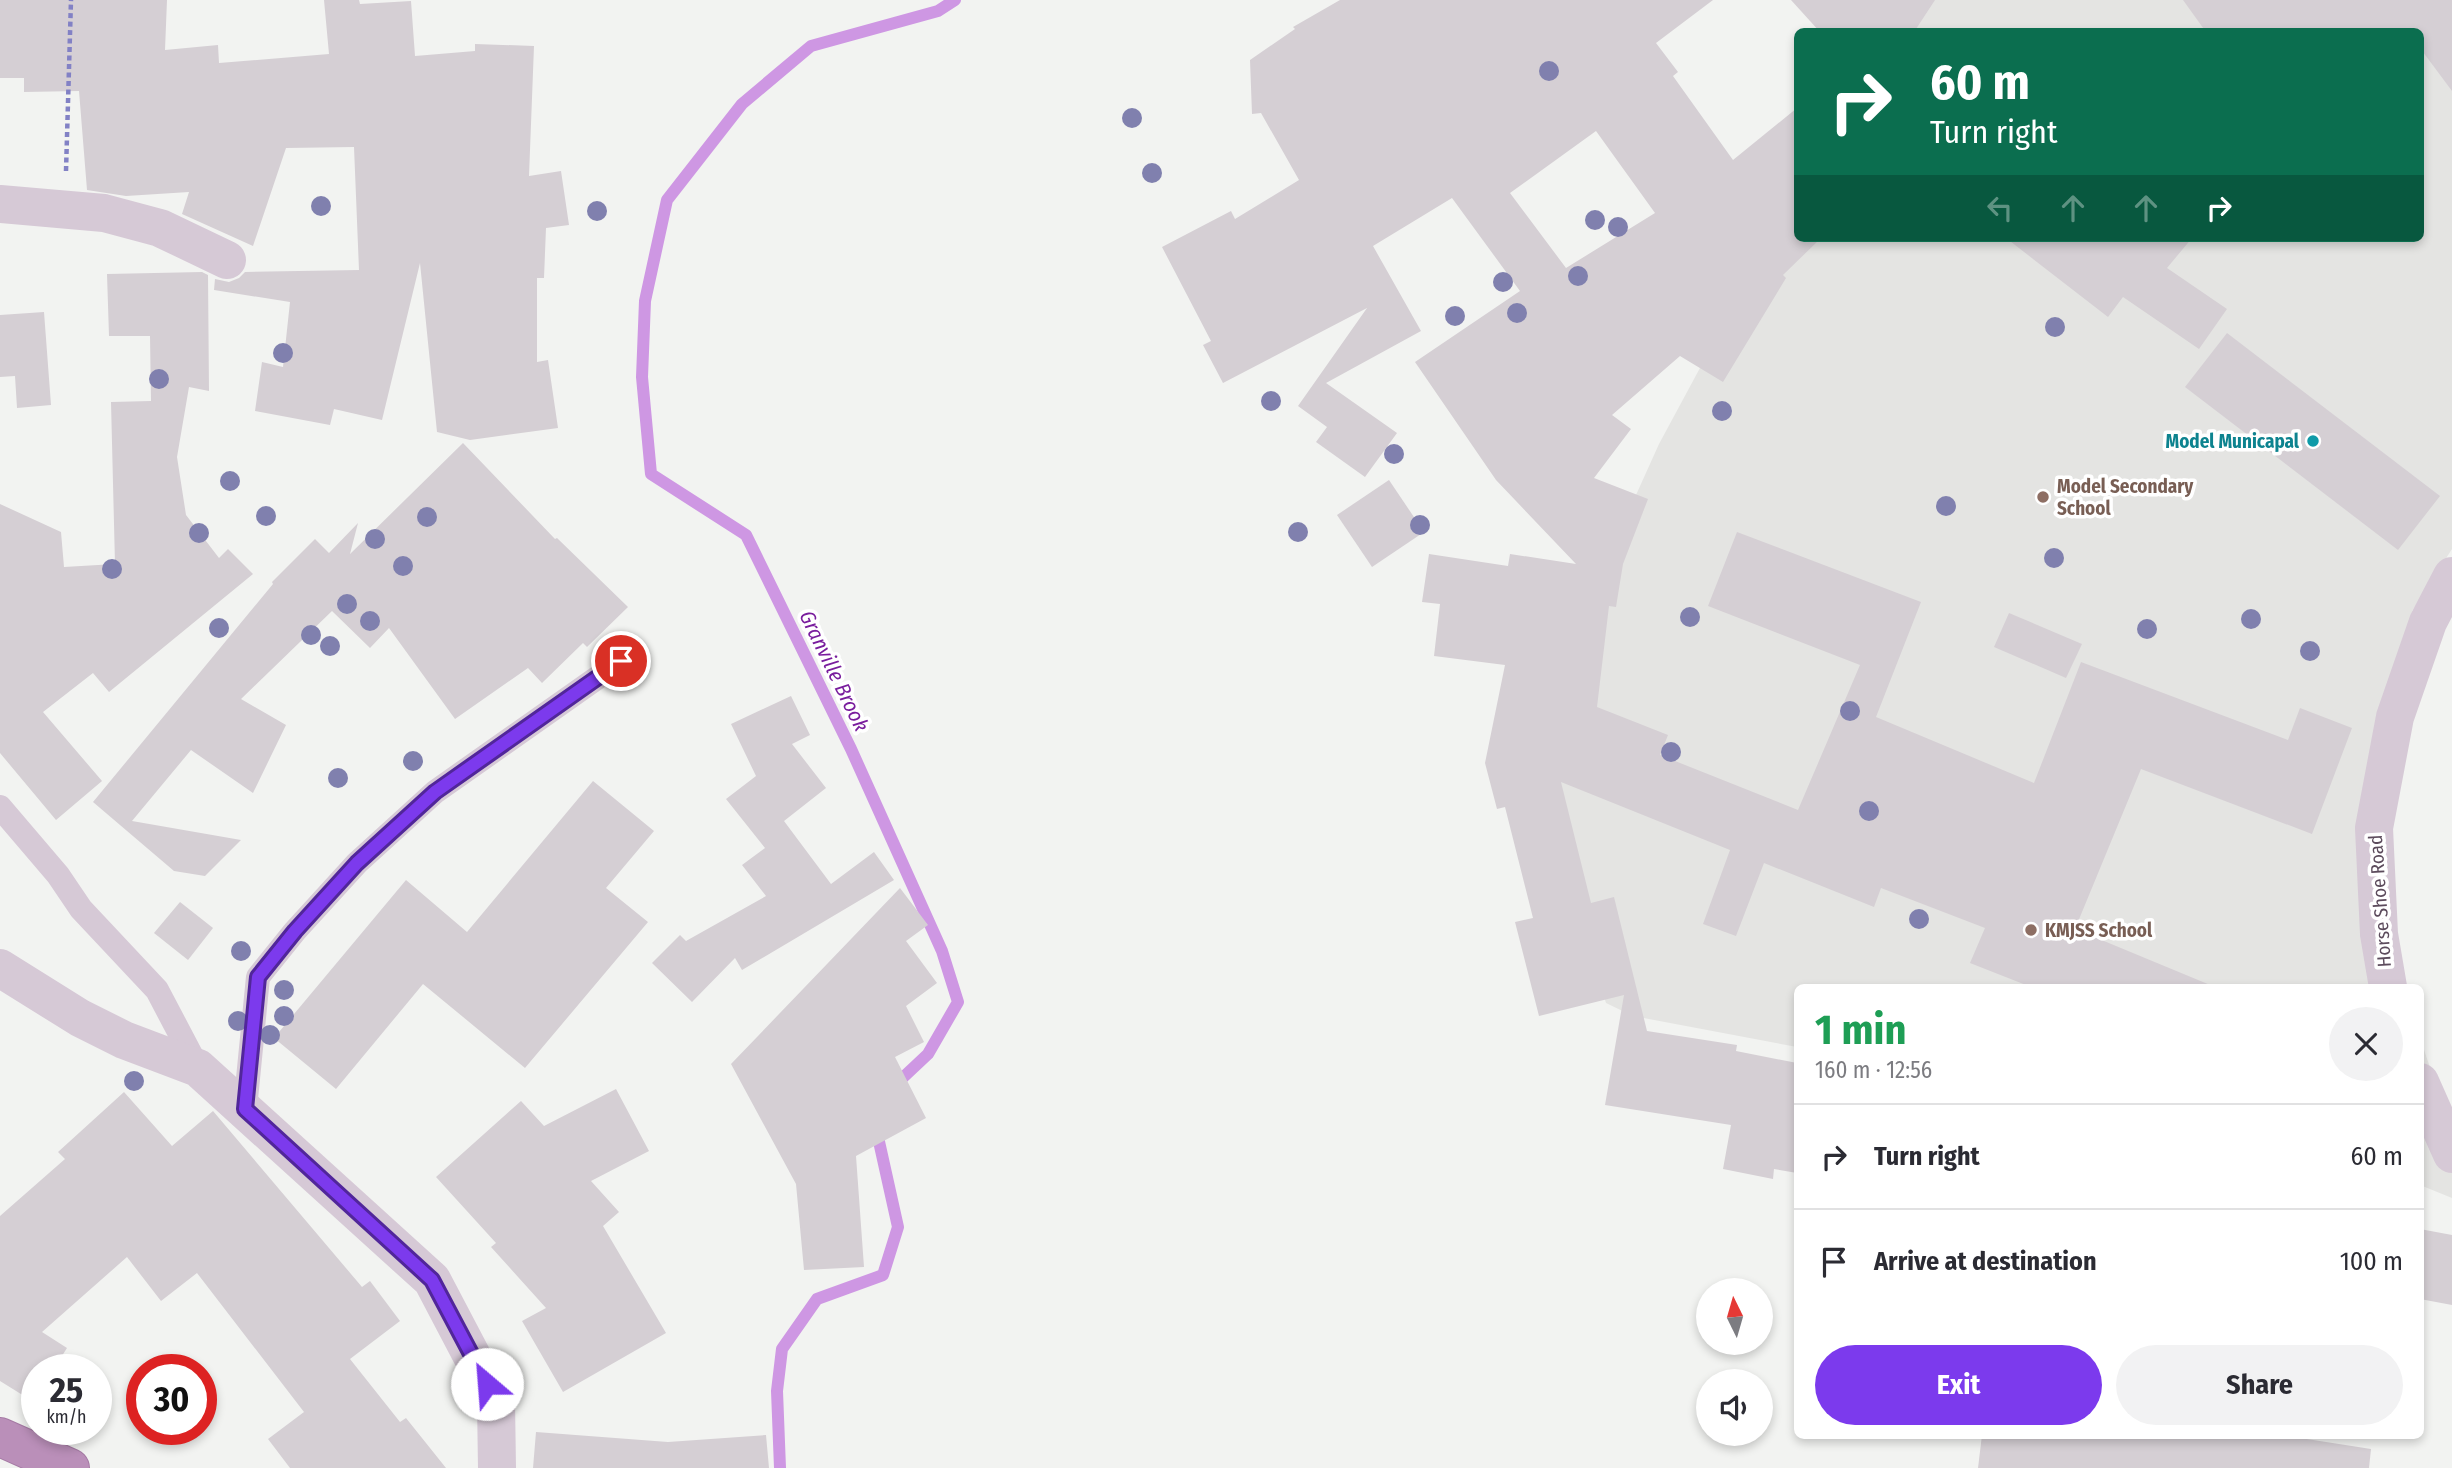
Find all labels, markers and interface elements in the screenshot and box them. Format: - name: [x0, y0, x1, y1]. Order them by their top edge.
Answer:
- text: 60 m: [1930, 53, 2030, 112]
- icon: right: [1815, 56, 1906, 147]
- text: Turn right: [1930, 113, 2057, 151]
- icon: left: [1981, 189, 2019, 227]
- icon: ahead: [2054, 189, 2092, 227]
- icon: ahead: [2127, 189, 2165, 227]
- icon: right: [2200, 189, 2238, 227]
- place label: Model Municapal: [2165, 430, 2300, 453]
- marker: Model Municapal: [2305, 433, 2321, 449]
- place label: Model Secondary School: [2057, 475, 2194, 520]
- marker: Model Secondary School: [2035, 489, 2051, 505]
- water label: Granville Brook: [794, 606, 874, 736]
- pin: [591, 631, 651, 691]
- icon: arrive: [602, 642, 640, 680]
- street label: Horse Shoe Road: [2364, 834, 2396, 968]
- place label: KMJSS School: [2045, 919, 2153, 942]
- marker: KMJSS School: [2023, 922, 2039, 938]
- text: 1 min: [1815, 1005, 1906, 1055]
- button: close: [2329, 1007, 2403, 1081]
- text: 160 m · 12:56: [1815, 1056, 1932, 1084]
- icon: right: [1815, 1138, 1853, 1176]
- text: Turn right: [1874, 1141, 1980, 1172]
- text: 60 m: [2350, 1141, 2403, 1172]
- icon: arrive: [1815, 1243, 1853, 1281]
- text: Arrive at destination: [1874, 1246, 2097, 1277]
- text: 100 m: [2340, 1246, 2403, 1277]
- north arrow: [1696, 1278, 1773, 1354]
- map controls: [1696, 1278, 1773, 1446]
- button: Exit: [1815, 1345, 2102, 1425]
- button: Share: [2116, 1345, 2403, 1425]
- position arrow: [450, 1347, 524, 1421]
- speed limit sign: 30: [126, 1354, 217, 1445]
- text: 25: [50, 1369, 83, 1411]
- button: sound: [1696, 1369, 1773, 1446]
- text: km/h: [46, 1406, 87, 1428]

